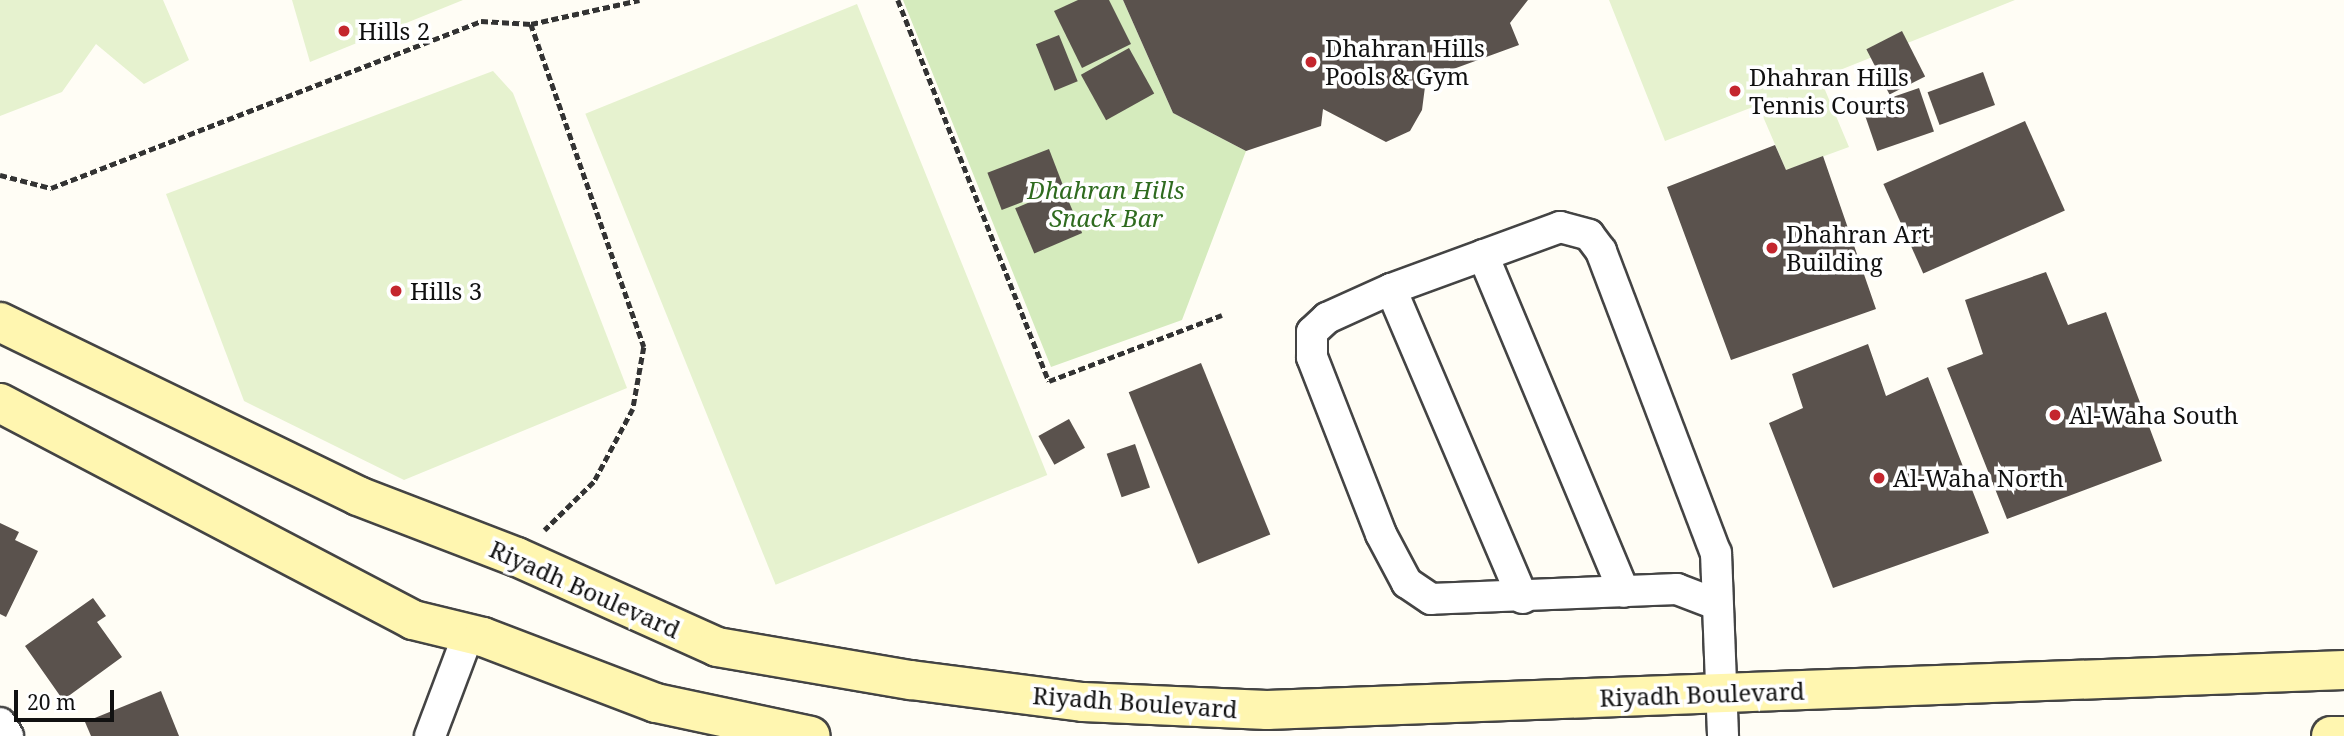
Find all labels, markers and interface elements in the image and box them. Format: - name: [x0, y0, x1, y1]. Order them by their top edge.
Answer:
- place label: Hills 2: [358, 17, 430, 45]
- marker: Hills 2: [336, 23, 352, 39]
- place label: Dhahran Hills Pools & Gym: [1325, 34, 1485, 90]
- marker: Dhahran Hills Pools & Gym: [1303, 54, 1319, 70]
- place label: Dhahran Hills Tennis Courts: [1749, 63, 1909, 119]
- marker: Dhahran Hills Tennis Courts: [1727, 83, 1743, 99]
- park label: Dhahran Hills Snack Bar: [1027, 176, 1185, 232]
- place label: Dhahran Art Building: [1786, 220, 1930, 276]
- marker: Dhahran Art Building: [1764, 240, 1780, 256]
- place label: Hills 3: [410, 277, 482, 305]
- marker: Hills 3: [388, 283, 404, 299]
- place label: Al-Waha South: [2069, 401, 2239, 429]
- marker: Al-Waha South: [2047, 407, 2063, 423]
- place label: Al-Waha North: [1893, 464, 2064, 492]
- marker: Al-Waha North: [1871, 470, 1887, 486]
- street label: Riyadh Boulevard: [485, 534, 685, 644]
- scale bar: [18, 676, 117, 720]
- street label: Riyadh Boulevard: [1599, 676, 1805, 712]
- street label: Riyadh Boulevard: [1032, 680, 1238, 724]
- text: 20 m: [27, 688, 76, 716]

